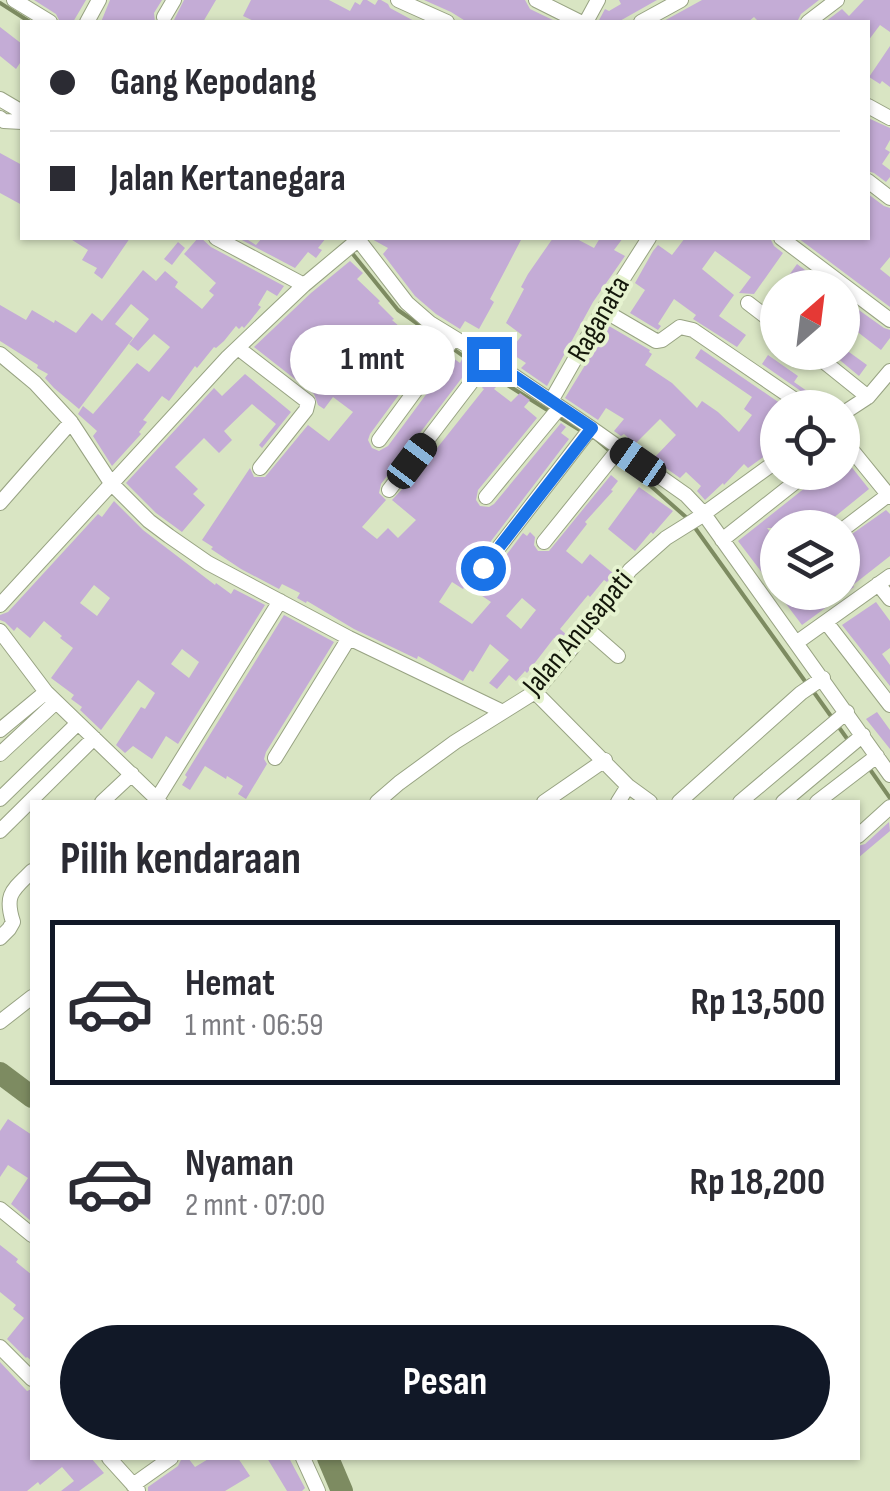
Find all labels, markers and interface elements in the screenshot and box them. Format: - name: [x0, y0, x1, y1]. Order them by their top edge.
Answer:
- text: Gang Kepodang: [110, 60, 316, 105]
- text: Jalan Kertanegara: [110, 156, 346, 201]
- street label: Raganata: [560, 270, 638, 368]
- north arrow: [760, 270, 860, 370]
- map controls: [760, 270, 860, 610]
- callout: 1 mnt: [289, 324, 454, 394]
- route end: [467, 337, 512, 382]
- text: 1 mnt: [341, 340, 404, 379]
- button: locate: [760, 390, 860, 490]
- car: [382, 428, 442, 494]
- car: [605, 433, 671, 491]
- button: layers: [760, 510, 860, 610]
- route start: [461, 546, 506, 591]
- street label: Jalan Anusapati: [515, 563, 641, 704]
- text: Pilih kendaraan: [60, 832, 301, 887]
- icon: car: [65, 958, 155, 1048]
- text: Hemat: [185, 961, 275, 1006]
- text: Rp 13,500: [690, 980, 825, 1025]
- text: 1 mnt · 06:59: [185, 1006, 323, 1045]
- icon: car: [65, 1138, 155, 1228]
- text: Nyaman: [185, 1141, 294, 1186]
- text: Rp 18,200: [690, 1160, 825, 1205]
- text: 2 mnt · 07:00: [185, 1186, 325, 1225]
- button: Pesan: [60, 1325, 830, 1440]

